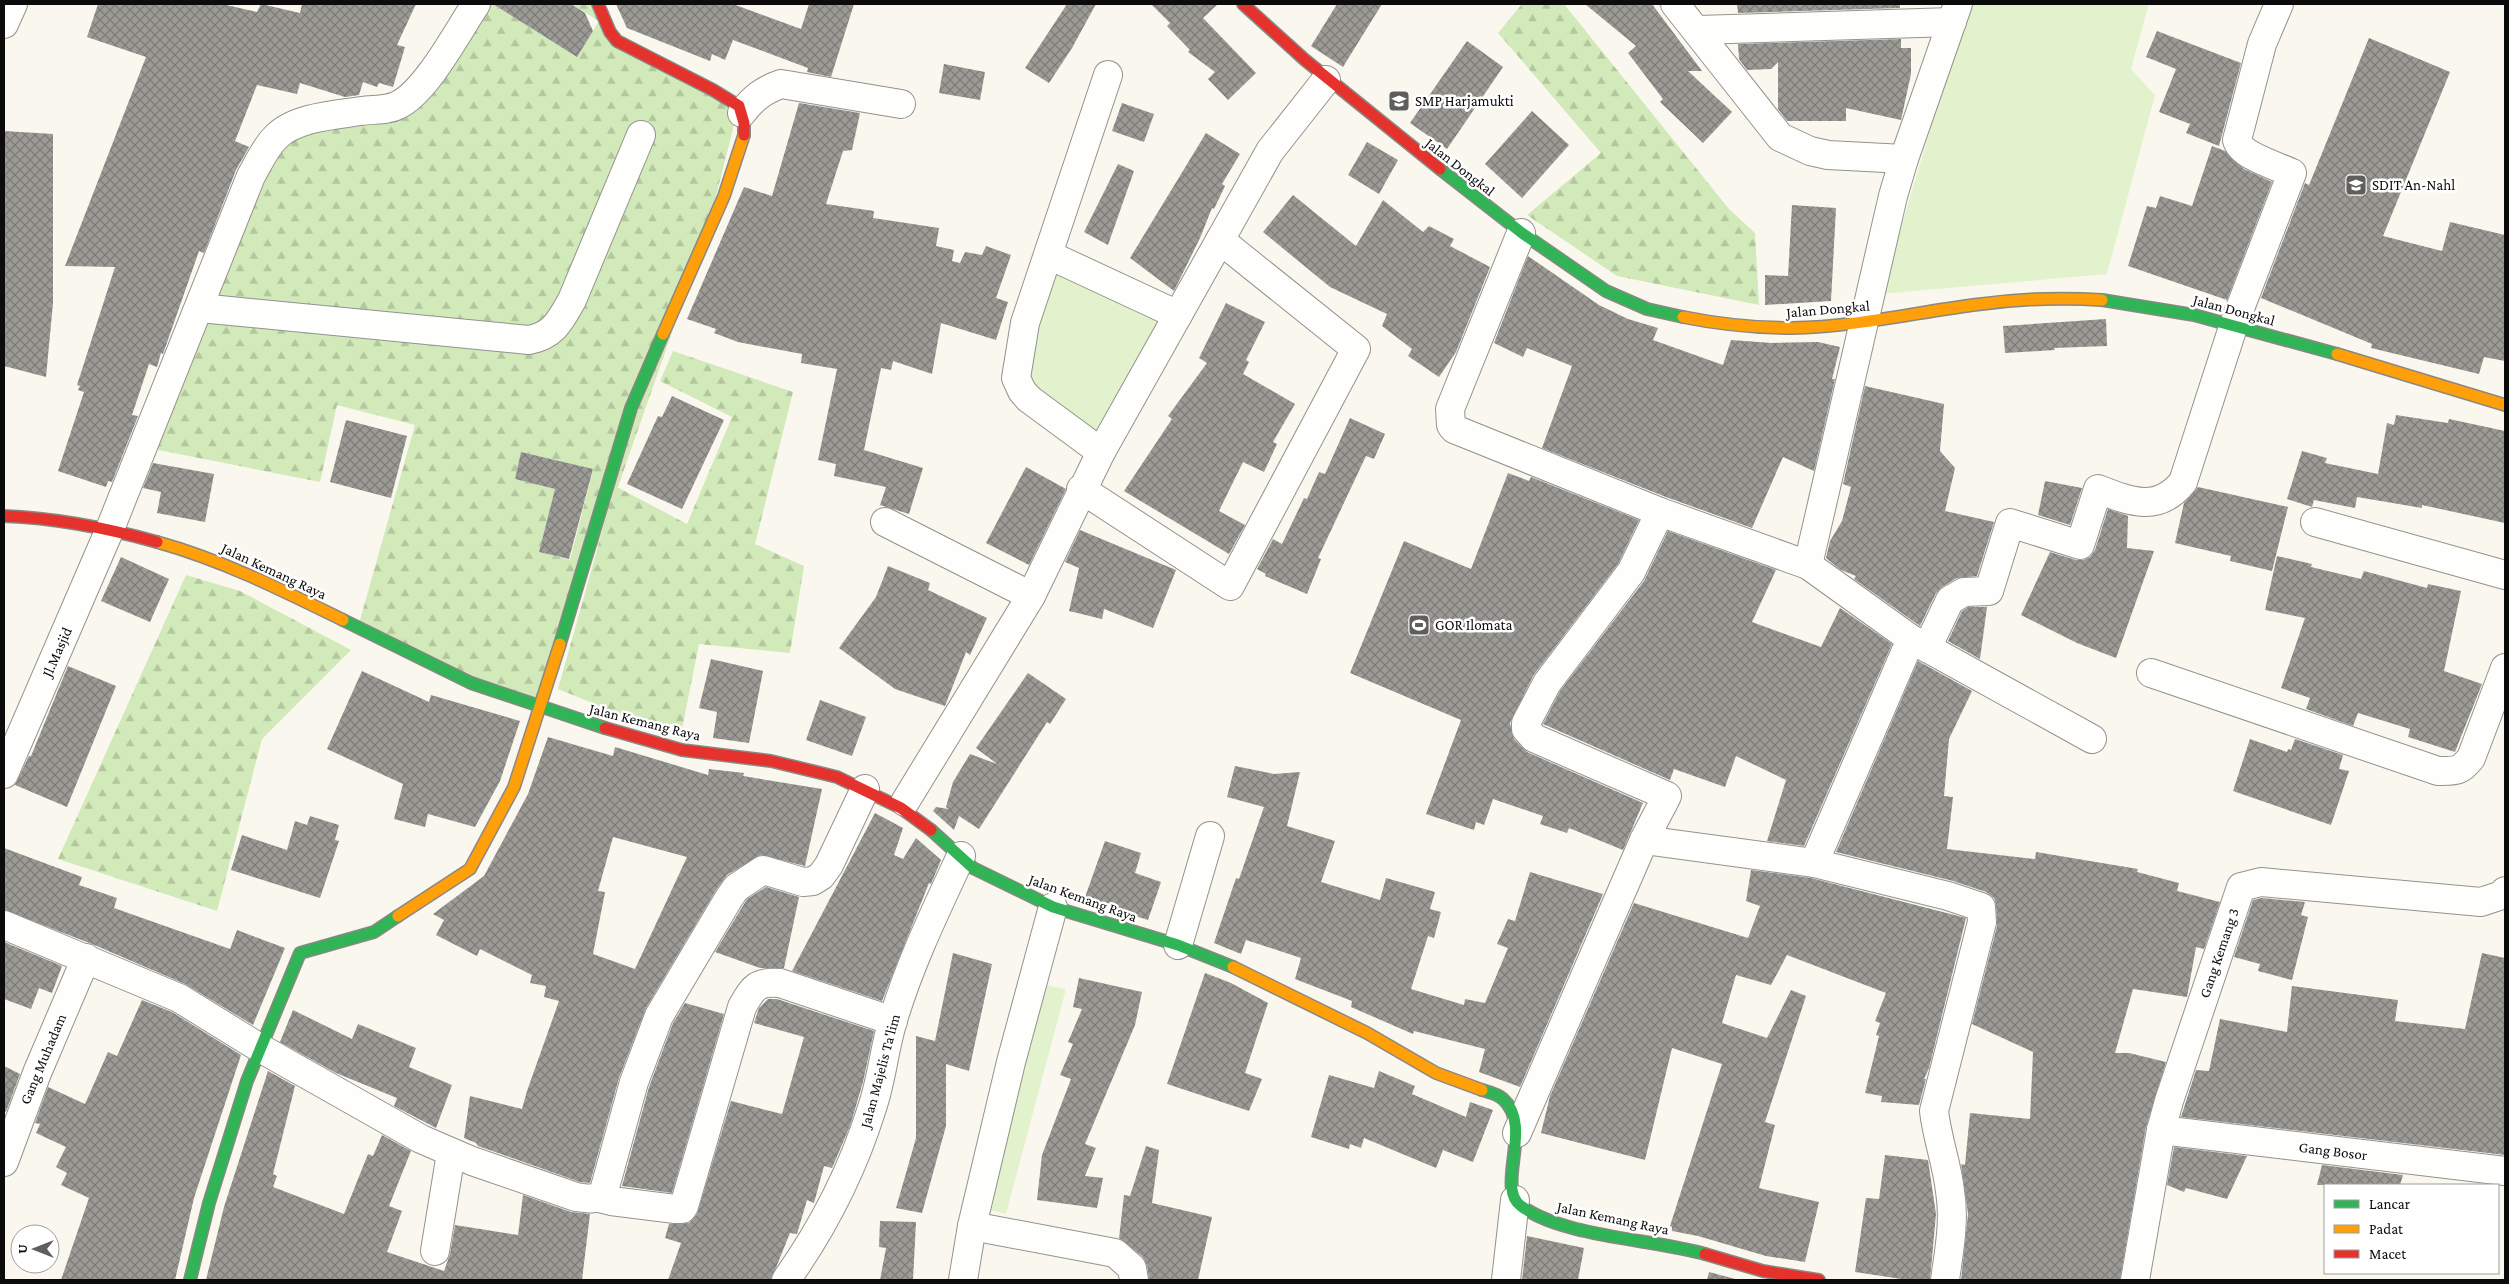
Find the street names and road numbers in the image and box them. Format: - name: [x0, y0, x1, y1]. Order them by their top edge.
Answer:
- street label: Jalan Dongkal: [1420, 134, 1498, 200]
- street label: Jalan Dongkal: [2189, 291, 2277, 330]
- street label: Jalan Dongkal: [1784, 297, 1871, 322]
- street label: Jalan Kemang Raya: [217, 539, 329, 603]
- street label: Jl.Masjid: [38, 625, 76, 682]
- street label: Jalan Kemang Raya: [586, 700, 702, 745]
- street label: Jalan Kemang Raya: [1024, 870, 1139, 926]
- street label: Gang Kemang 3: [2196, 906, 2243, 1000]
- street label: Gang Muhadam: [17, 1011, 70, 1107]
- street label: Jalan Majelis Ta'lim: [857, 1012, 904, 1132]
- street label: Gang Bosor: [2298, 1139, 2369, 1164]
- street label: Jalan Kemang Raya: [1553, 1198, 1671, 1239]

